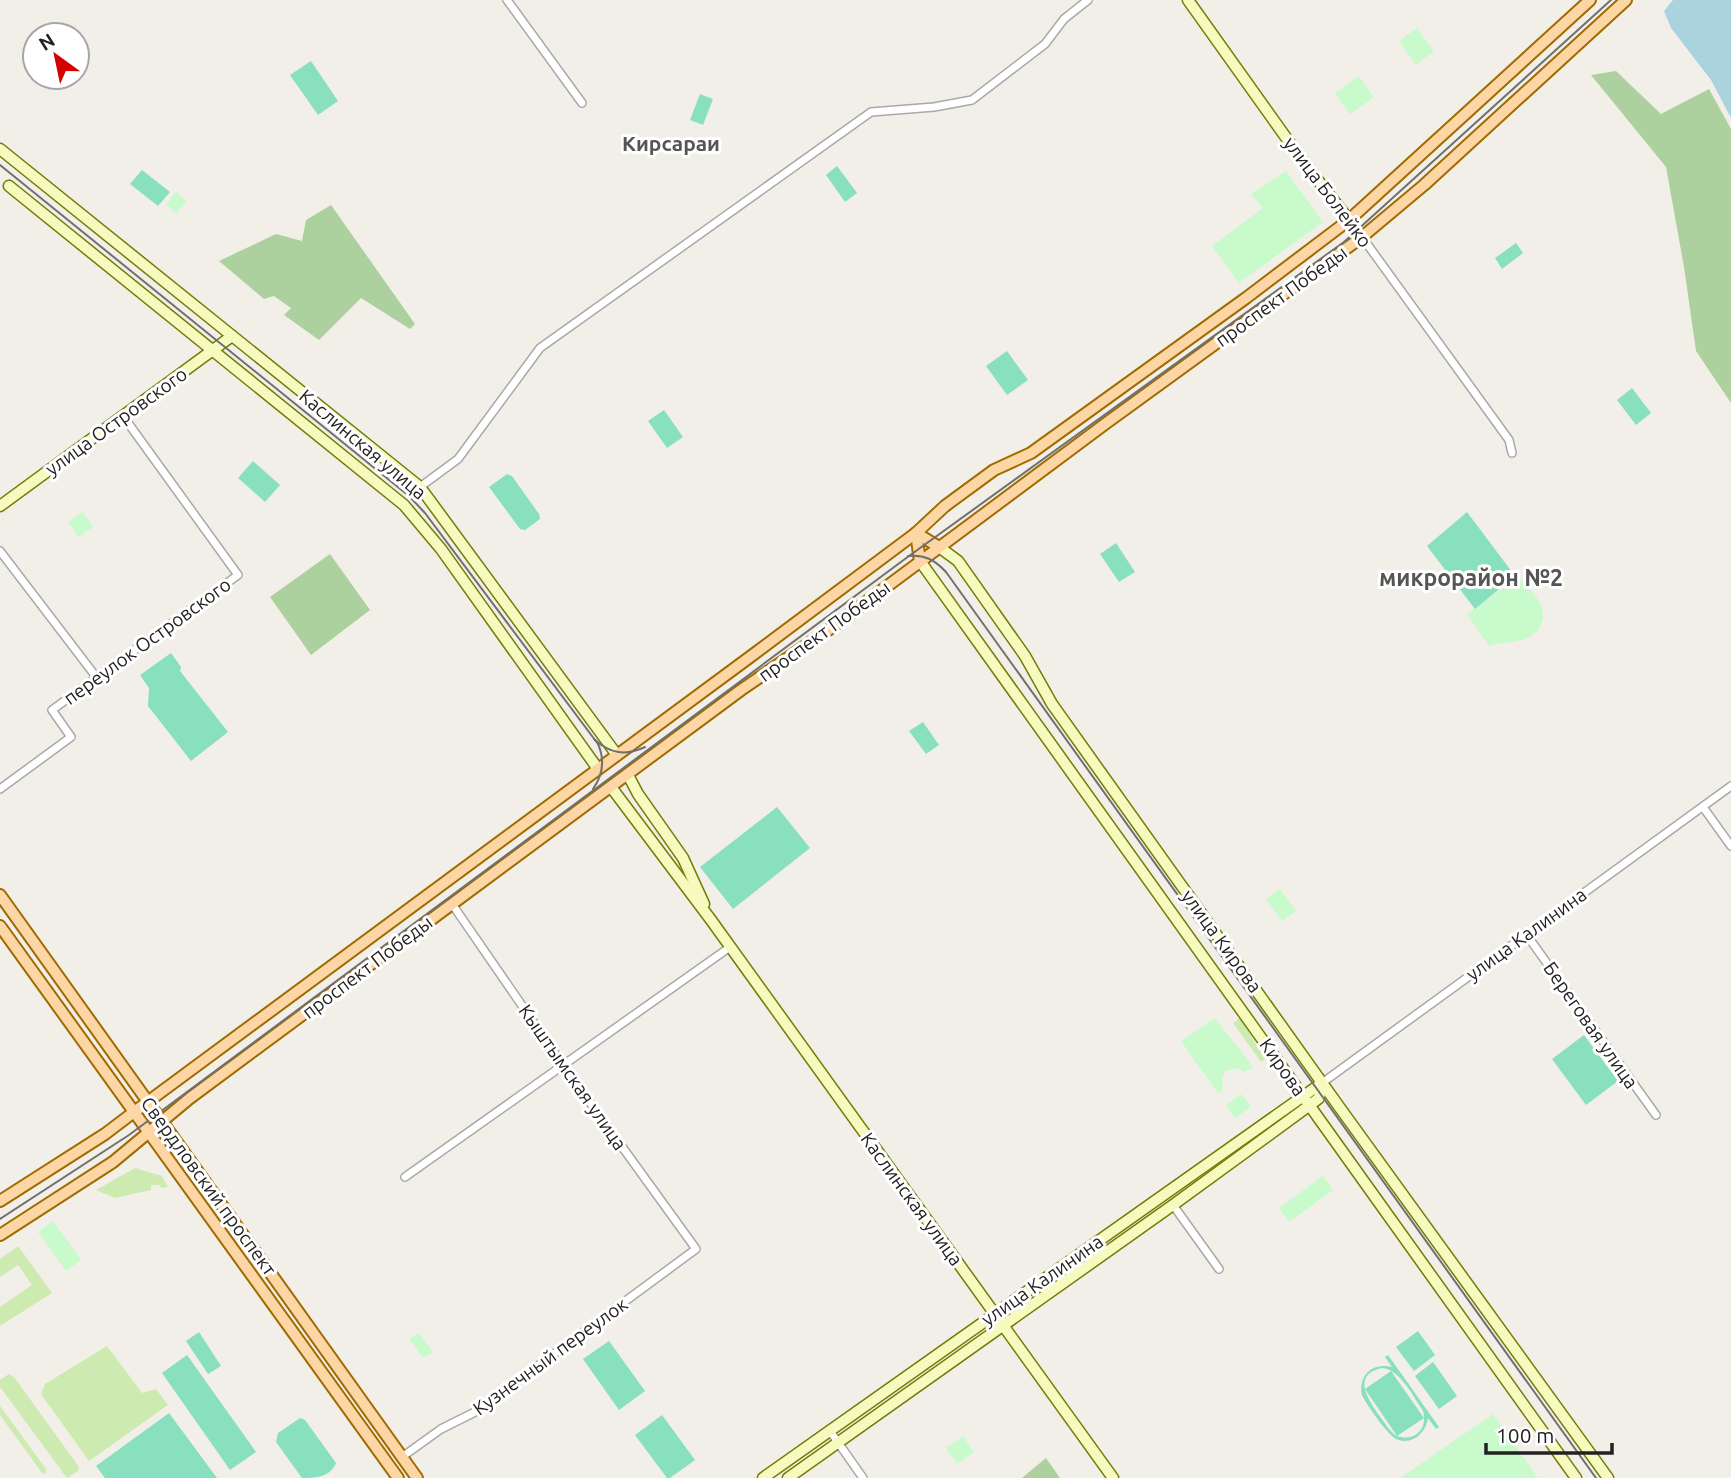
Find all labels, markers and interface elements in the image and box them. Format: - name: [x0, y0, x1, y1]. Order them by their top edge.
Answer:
- north arrow: [21, 21, 91, 91]
- text: N: [35, 29, 59, 55]
- district label: Кирсараи: [622, 131, 720, 155]
- street label: улица Болейко: [1279, 132, 1377, 252]
- street label: проспект Победы: [1211, 241, 1351, 351]
- street label: улица Островского: [41, 362, 191, 480]
- street label: Каслинская улица: [295, 385, 431, 503]
- district label: микрорайон №2: [1379, 565, 1563, 590]
- street label: переулок Островского: [59, 573, 235, 709]
- street label: проспект Победы: [754, 576, 894, 686]
- street label: улица Калинина: [1462, 883, 1590, 985]
- street label: улица Кирова: [1177, 885, 1267, 997]
- street label: проспект Победы: [298, 911, 436, 1023]
- street label: Береговая улица: [1539, 957, 1643, 1093]
- street label: Кыштымская улица: [515, 1000, 631, 1154]
- street label: Кирова: [1255, 1034, 1311, 1100]
- street label: Свердловский проспект: [137, 1093, 281, 1280]
- street label: Каслинская улица: [856, 1128, 968, 1270]
- street label: улица Калинина: [977, 1230, 1107, 1330]
- street label: Кузнечный переулок: [469, 1293, 632, 1419]
- scale bar: [1486, 1412, 1612, 1456]
- text: 100 m: [1496, 1423, 1554, 1447]

